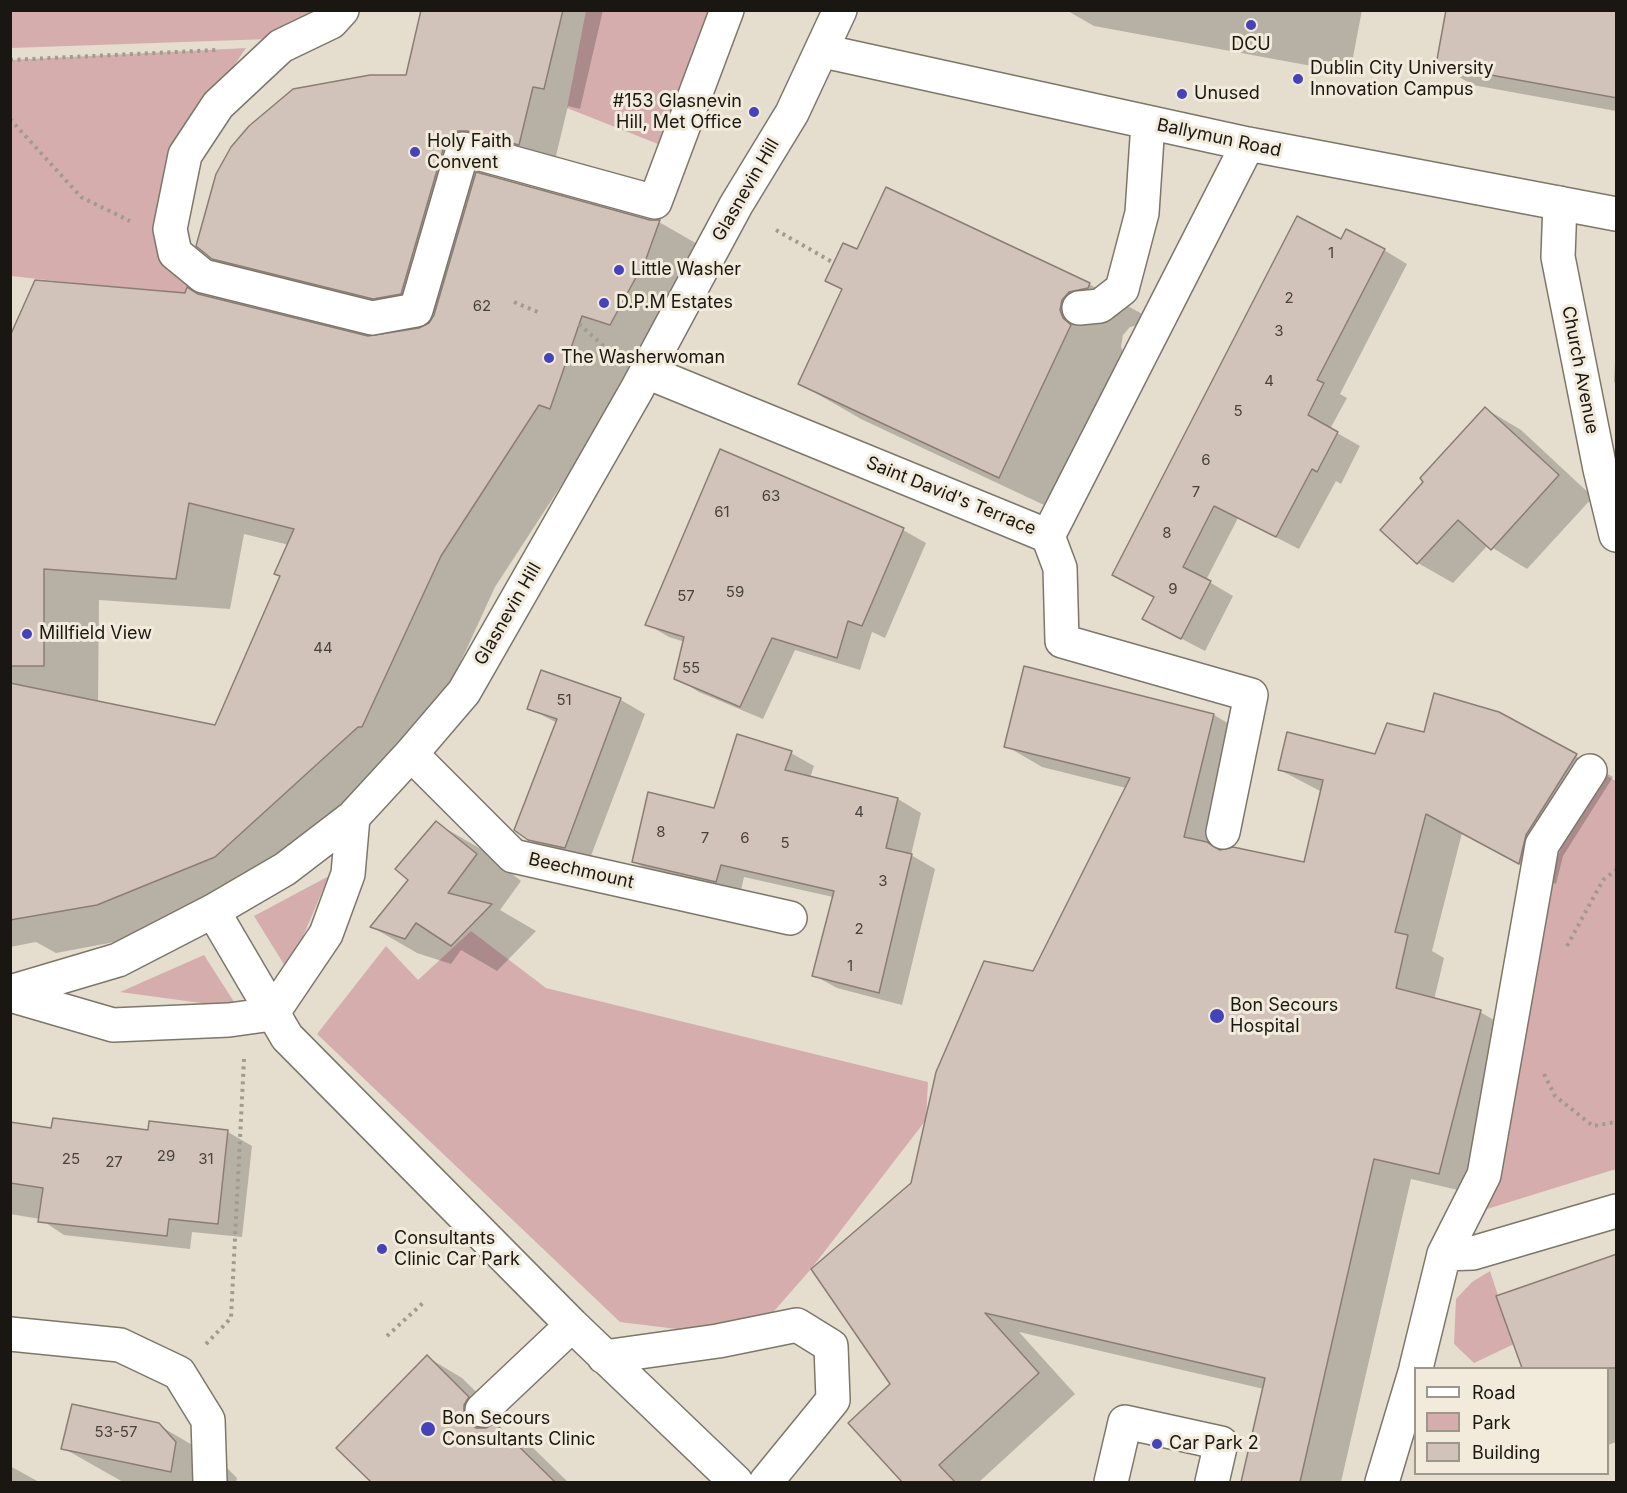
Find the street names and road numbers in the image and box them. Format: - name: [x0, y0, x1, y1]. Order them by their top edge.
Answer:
- street label: Ballymun Road: [1155, 114, 1283, 162]
- street label: Glasnevin Hill: [708, 135, 784, 245]
- street label: Church Avenue: [1557, 304, 1603, 436]
- street label: Saint David's Terrace: [863, 452, 1039, 540]
- street label: Glasnevin Hill: [470, 559, 546, 669]
- street label: Beechmount: [526, 848, 636, 894]

